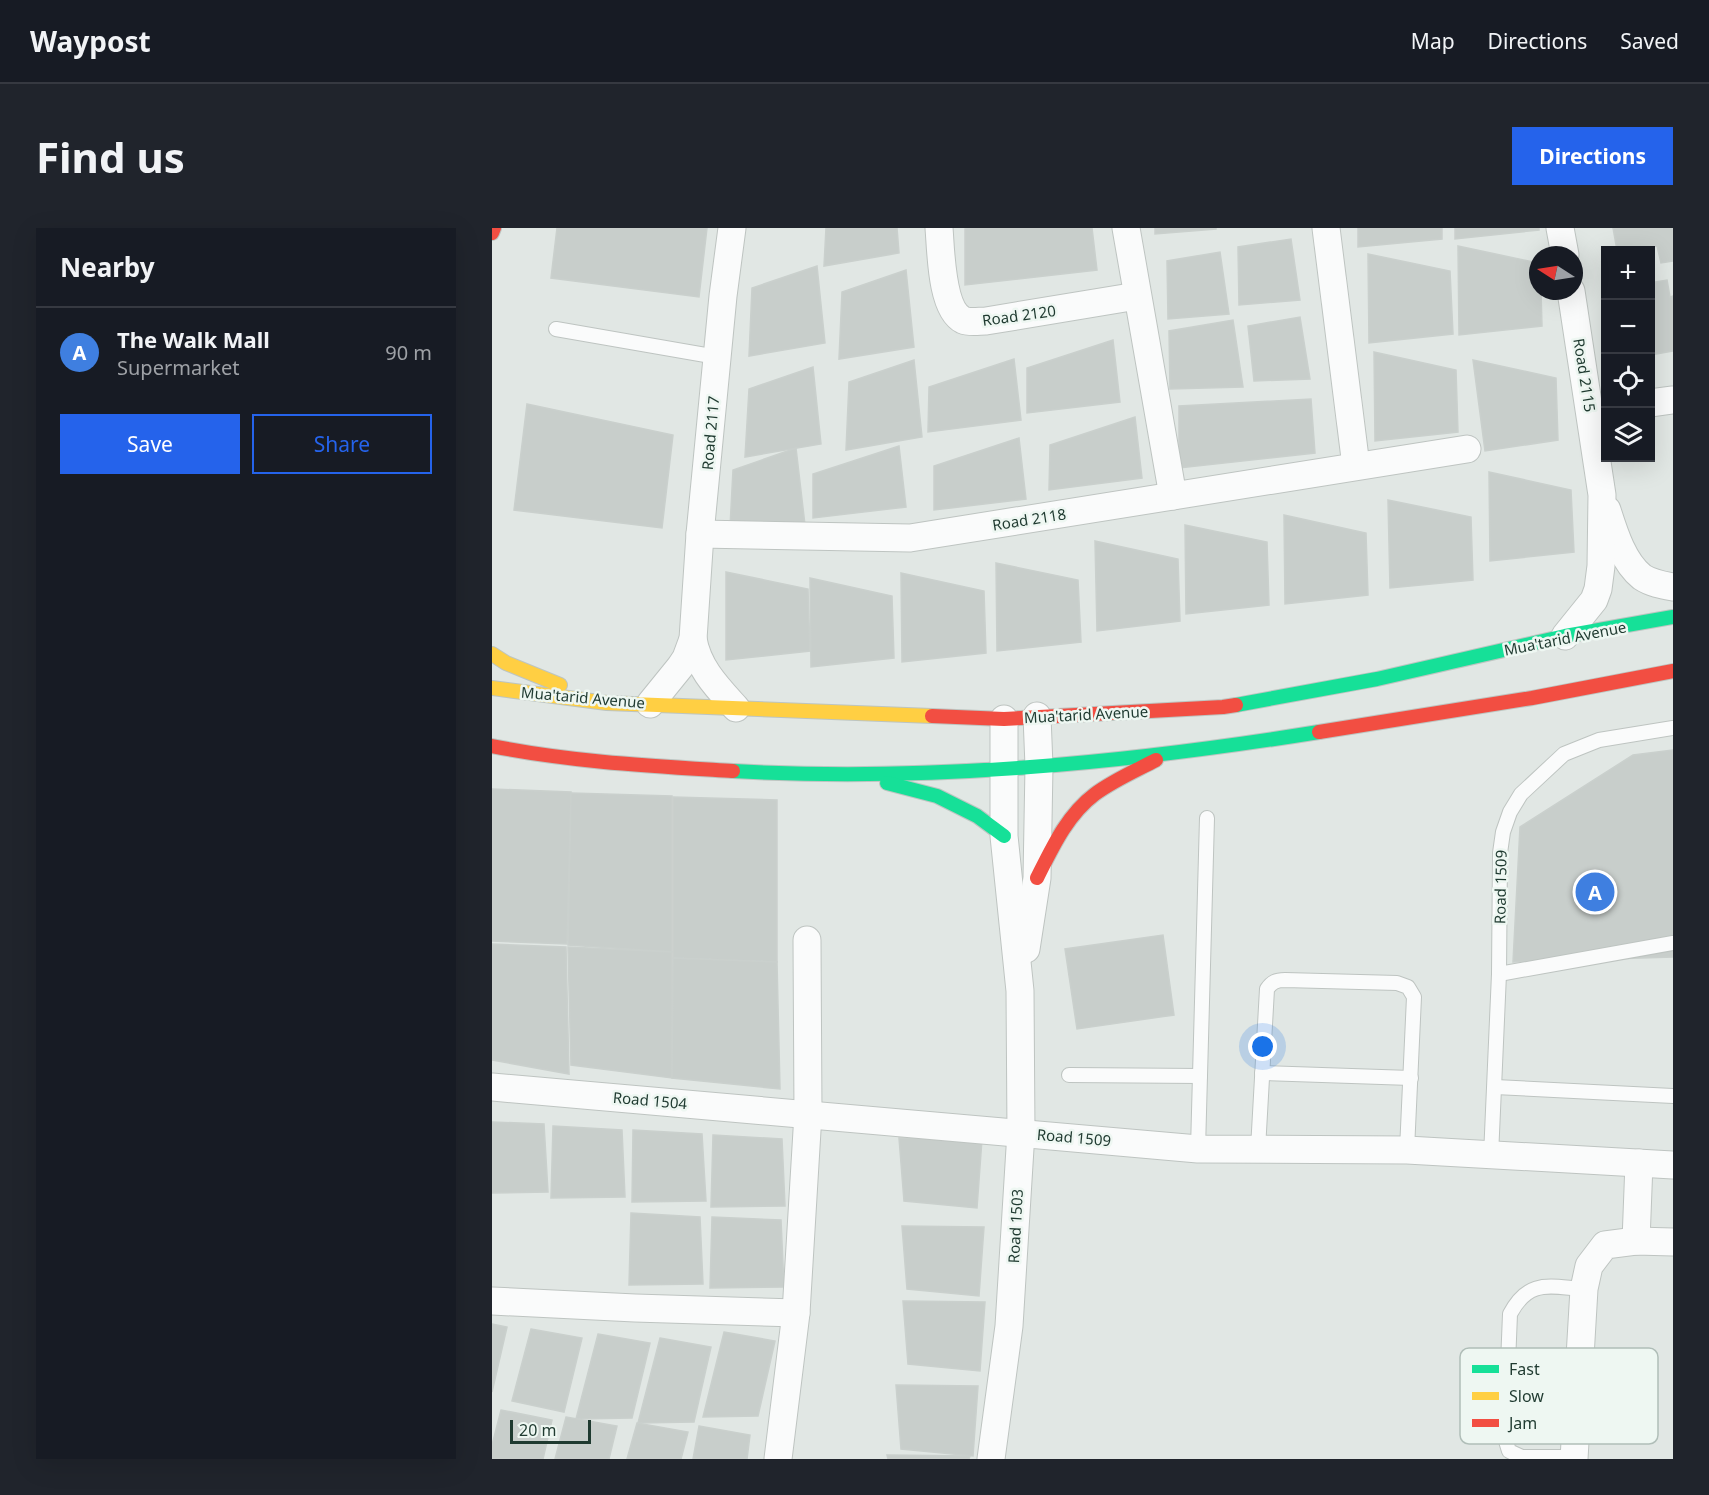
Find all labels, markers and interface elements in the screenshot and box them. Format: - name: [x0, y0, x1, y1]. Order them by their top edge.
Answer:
- text: Waypost: [30, 22, 151, 60]
- text: Map: [1411, 27, 1455, 55]
- text: Directions: [1488, 27, 1587, 55]
- text: Saved: [1620, 27, 1679, 55]
- button: Directions: [1512, 127, 1673, 185]
- text: Find us: [36, 128, 185, 185]
- north arrow: [1529, 246, 1583, 300]
- map controls: [1601, 246, 1655, 462]
- button: +: [1601, 246, 1655, 300]
- text: Nearby: [60, 249, 155, 285]
- street label: Road 2120: [981, 300, 1057, 330]
- button: −: [1601, 300, 1655, 354]
- text: The Walk Mall: [117, 324, 270, 354]
- street label: Road 2115: [1569, 337, 1601, 413]
- text: A: [73, 339, 86, 366]
- text: 90 m: [385, 339, 432, 366]
- text: Supermarket: [117, 354, 240, 381]
- button: locate: [1601, 354, 1655, 408]
- street label: Road 2117: [697, 395, 723, 471]
- button: layers: [1601, 408, 1655, 462]
- button: Save: [60, 414, 240, 474]
- button: Share: [252, 414, 432, 474]
- street label: Road 2118: [991, 503, 1067, 535]
- street label: Mua'tarid Avenue: [1502, 616, 1628, 660]
- street label: Mua'tarid Avenue: [520, 682, 646, 712]
- street label: Mua'tarid Avenue: [1023, 701, 1149, 727]
- street label: Road 1509: [1489, 850, 1511, 924]
- pin: A: [1576, 870, 1614, 914]
- your location: [1248, 1032, 1277, 1061]
- street label: Road 1504: [612, 1087, 688, 1113]
- street label: Road 1509: [1036, 1124, 1112, 1150]
- street label: Road 1503: [1003, 1188, 1027, 1264]
- legend: [1460, 1348, 1658, 1444]
- text: Fast: [1509, 1358, 1540, 1380]
- text: Slow: [1509, 1385, 1544, 1407]
- text: Jam: [1507, 1412, 1537, 1434]
- scale bar: [510, 1417, 591, 1444]
- text: 20 m: [519, 1419, 556, 1441]

